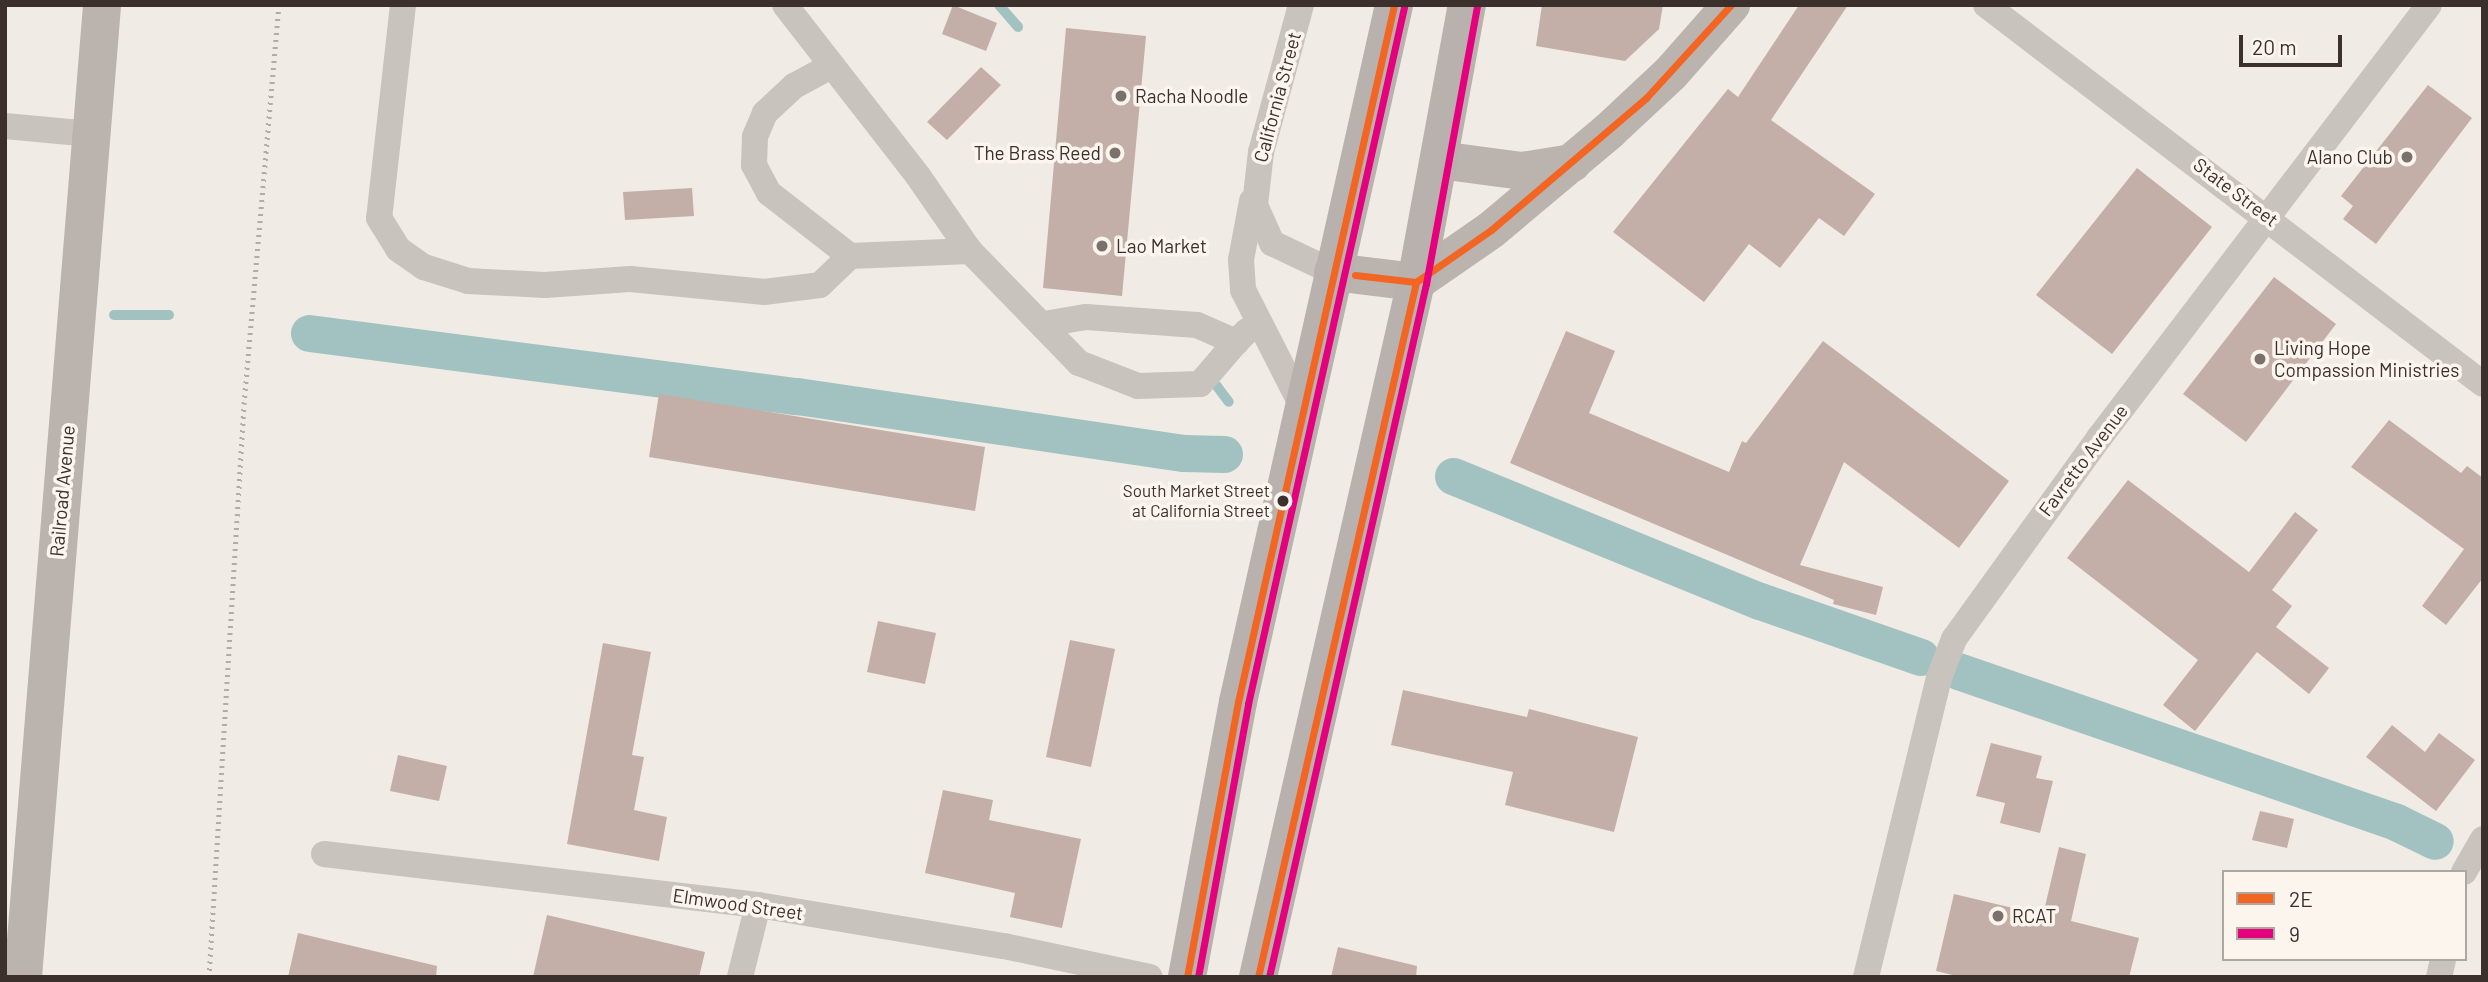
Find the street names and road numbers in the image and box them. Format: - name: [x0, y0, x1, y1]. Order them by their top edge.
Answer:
- street label: California Street: [1249, 29, 1305, 165]
- street label: State Street: [2189, 153, 2283, 231]
- street label: Favretto Avenue: [2034, 400, 2132, 520]
- street label: Railroad Avenue: [45, 424, 79, 558]
- street label: Elmwood Street: [671, 884, 805, 924]

